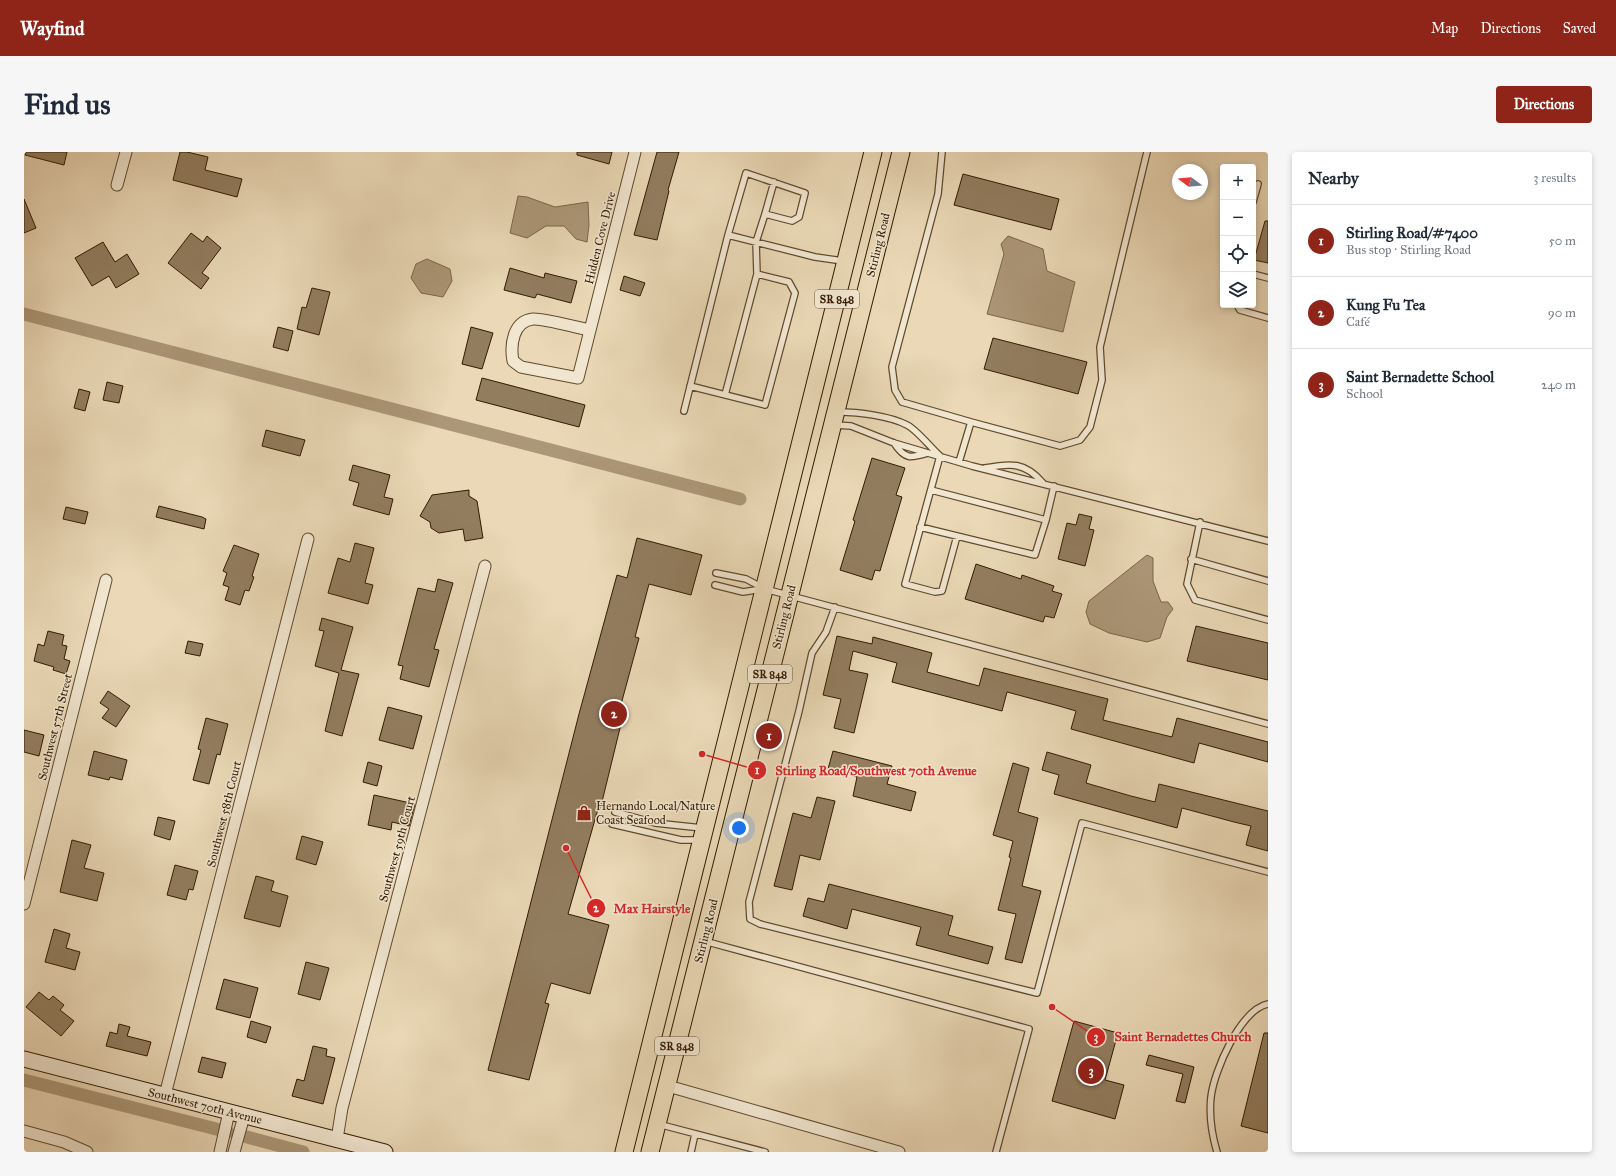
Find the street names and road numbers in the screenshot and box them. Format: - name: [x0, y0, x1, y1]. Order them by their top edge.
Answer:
- street label: Hidden Cove Drive: [582, 190, 618, 286]
- street label: Stirling Road: [863, 211, 894, 279]
- road number: SR 848: [815, 290, 859, 308]
- street label: Stirling Road: [769, 583, 800, 651]
- road number: SR 848: [748, 665, 792, 683]
- street label: Southwest 57th Street: [35, 671, 75, 782]
- street label: Southwest 58th Court: [204, 759, 244, 869]
- street label: Southwest 59th Court: [376, 794, 418, 904]
- street label: Stirling Road: [691, 897, 722, 965]
- road number: SR 848: [655, 1037, 699, 1055]
- street label: Southwest 70th Avenue: [146, 1085, 264, 1127]

